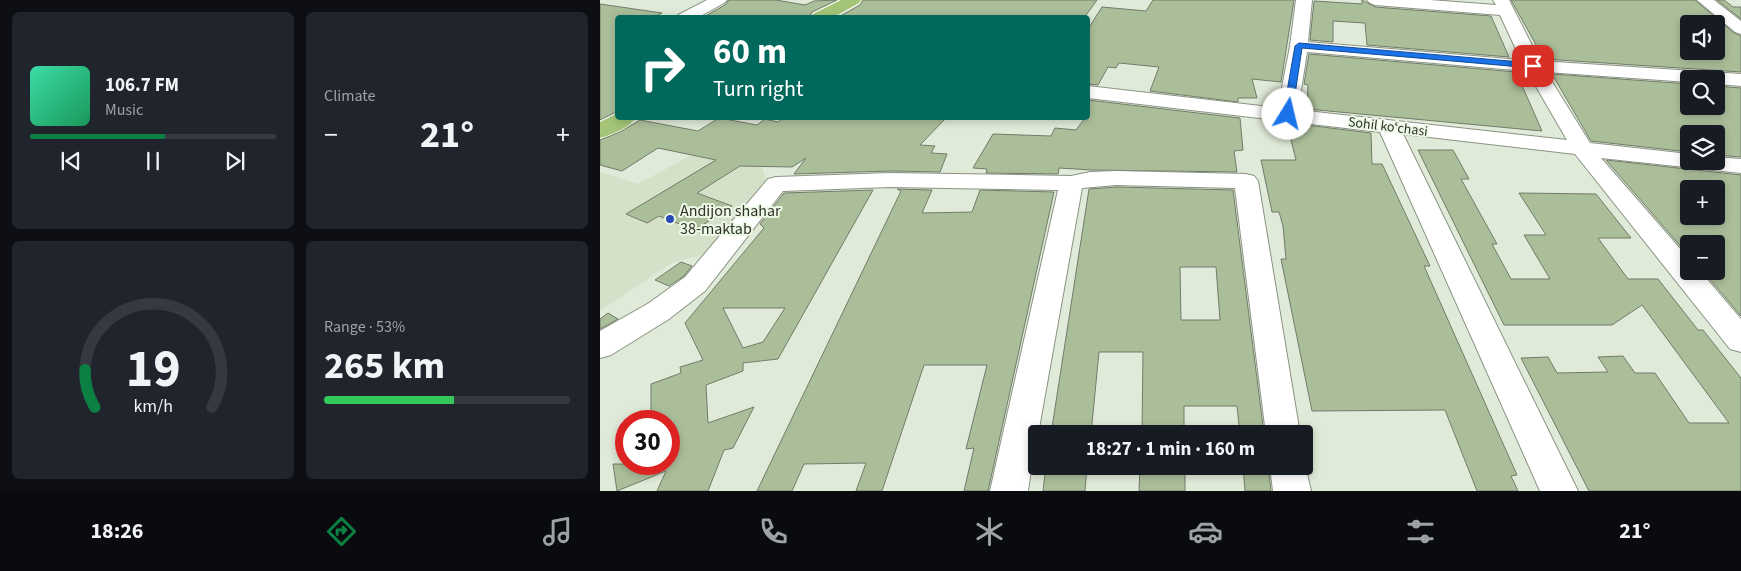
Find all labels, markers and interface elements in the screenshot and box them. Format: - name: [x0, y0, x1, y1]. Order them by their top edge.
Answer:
- map controls: [1680, 15, 1725, 280]
- button: sound: [1680, 15, 1725, 60]
- text: 60 m: [713, 27, 787, 77]
- icon: right: [630, 35, 695, 100]
- pin: [1512, 45, 1554, 87]
- icon: arrive: [1519, 52, 1547, 80]
- button: search: [1680, 70, 1725, 115]
- text: 106.7 FM: [105, 72, 179, 99]
- text: Turn right: [713, 73, 803, 105]
- text: Climate: [324, 85, 375, 107]
- position arrow: [1261, 87, 1313, 139]
- text: Music: [105, 99, 143, 121]
- text: 21°: [420, 108, 474, 162]
- street label: Sohil koʻchasi: [1347, 112, 1429, 142]
- text: −: [324, 115, 338, 155]
- text: +: [556, 115, 570, 155]
- button: layers: [1680, 125, 1725, 170]
- icon: previous: [57, 147, 85, 175]
- icon: pause: [139, 147, 167, 175]
- icon: next: [221, 147, 249, 175]
- button: +: [1680, 180, 1725, 225]
- place label: Andijon shahar 38-maktab: [680, 200, 781, 240]
- marker: Andijon shahar 38-maktab: [664, 213, 676, 225]
- button: −: [1680, 235, 1725, 280]
- text: Range · 53%: [324, 316, 405, 338]
- text: 19: [126, 333, 180, 407]
- text: 265 km: [324, 339, 445, 393]
- text: km/h: [133, 394, 173, 419]
- speed limit sign: 30: [615, 410, 680, 475]
- text: 18:27 · 1 min · 160 m: [1086, 436, 1255, 463]
- icon: directions: [324, 514, 359, 549]
- icon: music: [540, 514, 575, 549]
- icon: phone: [756, 514, 791, 549]
- icon: climate: [972, 514, 1007, 549]
- icon: car: [1188, 514, 1223, 549]
- icon: filters: [1403, 514, 1438, 549]
- text: 18:26: [90, 515, 143, 547]
- text: 21°: [1619, 515, 1651, 547]

